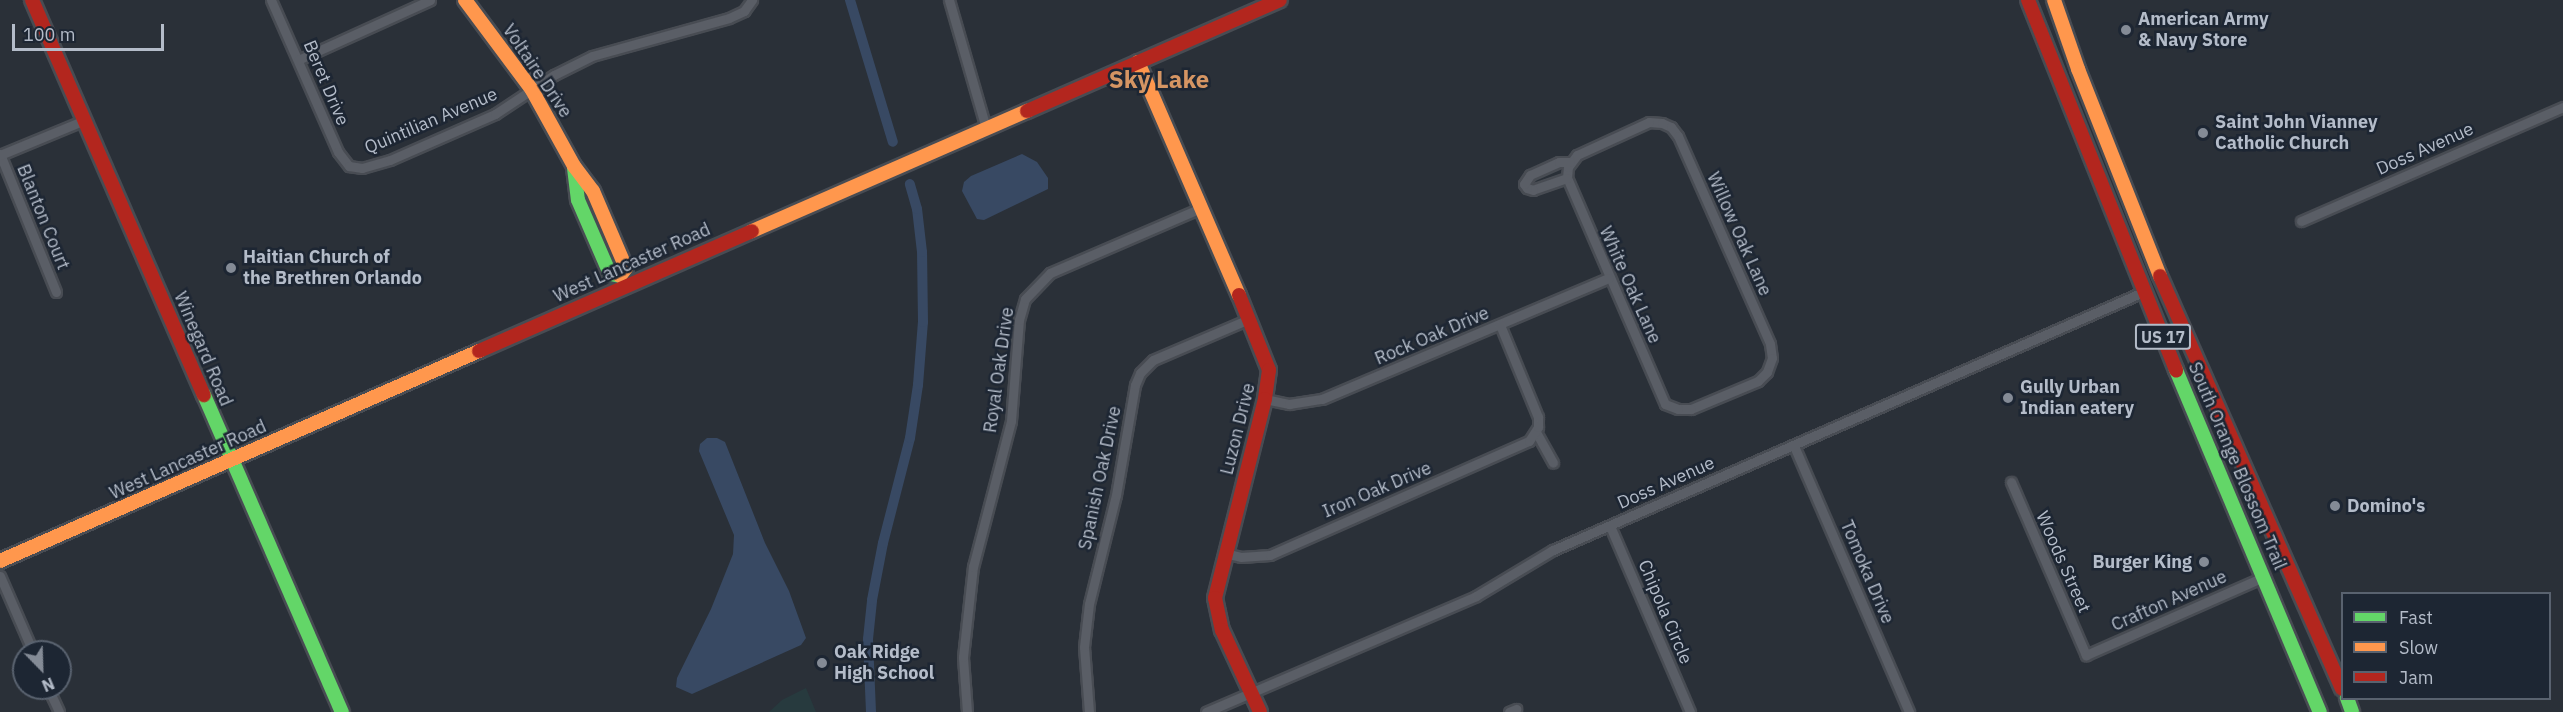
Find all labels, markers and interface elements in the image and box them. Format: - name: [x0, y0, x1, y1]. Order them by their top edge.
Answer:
- place label: American Army & Navy Store: [2138, 9, 2269, 52]
- scale bar: [15, 12, 166, 50]
- street label: Voltaire Drive: [498, 20, 576, 122]
- text: 100 m: [23, 23, 75, 46]
- marker: American Army & Navy Store: [2119, 23, 2133, 37]
- street label: Beret Drive: [298, 37, 354, 129]
- district label: Sky Lake: [1109, 66, 1209, 94]
- street label: Quintilian Avenue: [361, 83, 501, 159]
- place label: Saint John Vianney Catholic Church: [2215, 112, 2378, 154]
- street label: Doss Avenue: [2373, 118, 2477, 180]
- marker: Saint John Vianney Catholic Church: [2196, 126, 2210, 140]
- street label: Blanton Court: [12, 161, 74, 273]
- street label: Willow Oak Lane: [1702, 169, 1776, 299]
- street label: West Lancaster Road: [550, 219, 714, 307]
- street label: White Oak Lane: [1595, 223, 1665, 347]
- place label: Haitian Church of the Brethren Orlando: [243, 247, 422, 290]
- marker: Haitian Church of the Brethren Orlando: [224, 261, 238, 275]
- street label: Winegard Road: [169, 289, 237, 409]
- street label: Rock Oak Drive: [1372, 302, 1492, 370]
- street label: Royal Oak Drive: [979, 306, 1019, 434]
- road number: US 17: [2134, 324, 2192, 350]
- street label: South Orange Blossom Trail: [2183, 359, 2291, 573]
- place label: Gully Urban Indian eatery: [2020, 377, 2134, 420]
- street label: Luzon Drive: [1216, 381, 1260, 477]
- marker: Gully Urban Indian eatery: [2001, 391, 2015, 405]
- street label: Spanish Oak Drive: [1074, 404, 1126, 552]
- street label: West Lancaster Road: [106, 416, 270, 504]
- street label: Doss Avenue: [1614, 452, 1718, 514]
- street label: Iron Oak Drive: [1319, 457, 1435, 523]
- place label: Domino's: [2347, 495, 2425, 517]
- marker: Domino's: [2328, 499, 2342, 513]
- street label: Woods Street: [2031, 508, 2095, 616]
- street label: Tomoka Drive: [1836, 517, 1898, 627]
- place label: Burger King: [2092, 551, 2192, 573]
- marker: Burger King: [2197, 555, 2211, 569]
- street label: Chipola Circle: [1633, 557, 1697, 667]
- street label: Crafton Avenue: [2108, 566, 2230, 636]
- legend: [2341, 592, 2551, 700]
- text: Fast: [2399, 606, 2433, 629]
- text: Slow: [2399, 636, 2438, 659]
- north arrow: [12, 640, 72, 700]
- place label: Oak Ridge High School: [834, 642, 934, 684]
- marker: Oak Ridge High School: [815, 656, 829, 670]
- text: Jam: [2399, 666, 2434, 689]
- text: N: [39, 673, 57, 696]

